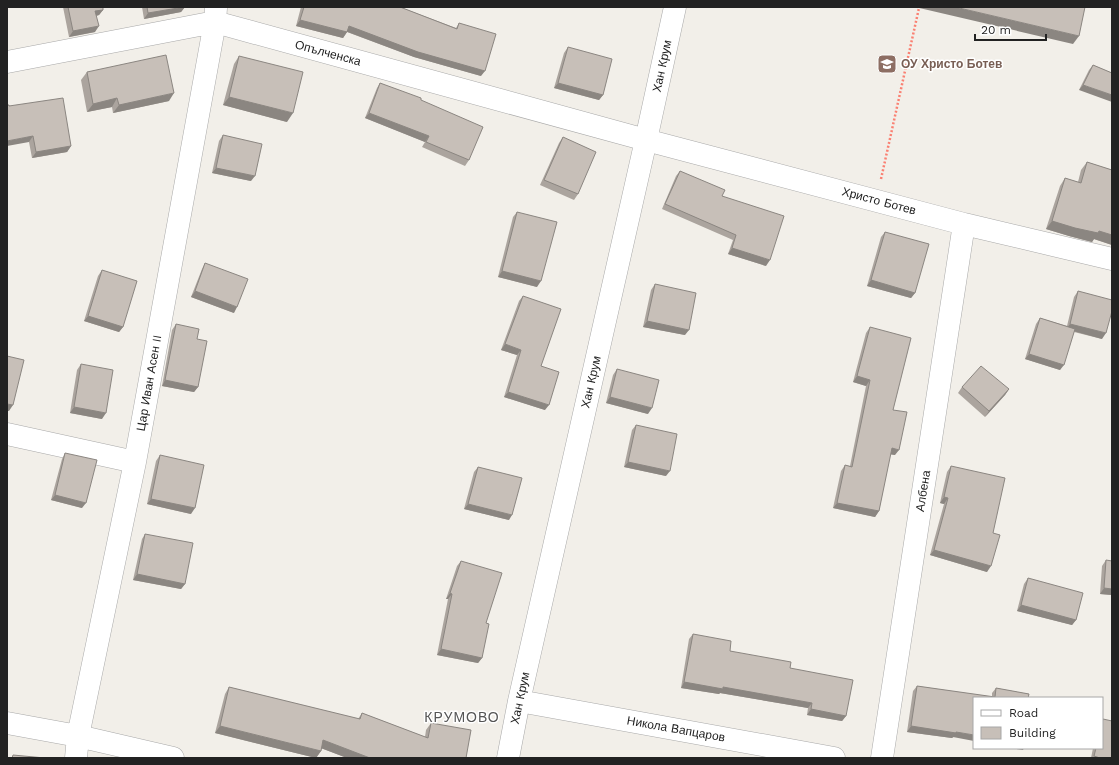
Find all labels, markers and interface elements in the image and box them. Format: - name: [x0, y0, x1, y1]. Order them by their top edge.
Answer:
- scale bar: [975, 16, 1046, 42]
- text: 20 m: [981, 23, 1011, 37]
- street label: Опълченска: [293, 37, 363, 69]
- street label: Хан Крум: [650, 39, 674, 93]
- school or university icon: ОУ Христо Ботев: [876, 53, 898, 75]
- place label: ОУ Христо Ботев: [901, 57, 1002, 71]
- street label: Христо Ботев: [840, 184, 918, 218]
- street label: Цар Иван Асен II: [134, 334, 164, 432]
- street label: Хан Крум: [578, 355, 604, 409]
- street label: Албена: [913, 469, 933, 513]
- street label: Хан Крум: [508, 671, 532, 725]
- legend: [973, 697, 1103, 749]
- text: Road: [1009, 706, 1038, 720]
- district label: КРУМОВО: [424, 709, 500, 725]
- street label: Никола Вапцаров: [626, 713, 726, 745]
- text: Building: [1009, 726, 1056, 740]

